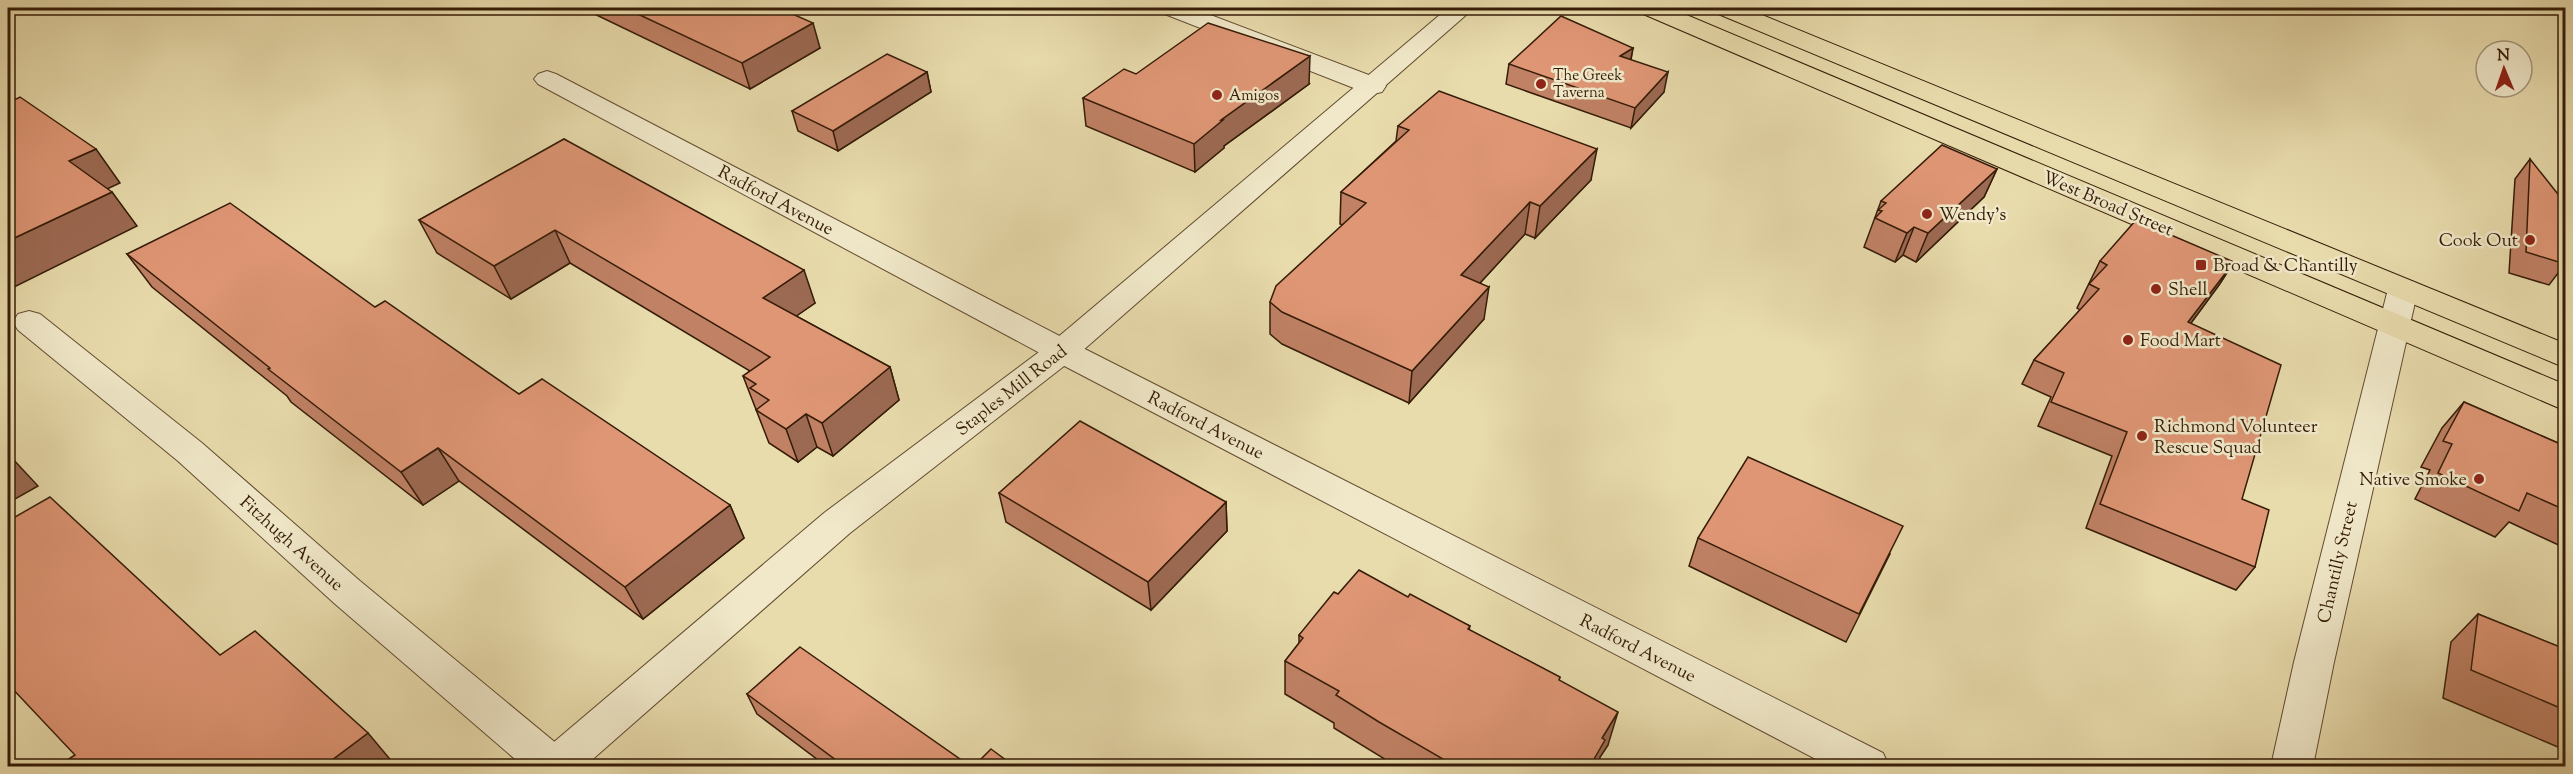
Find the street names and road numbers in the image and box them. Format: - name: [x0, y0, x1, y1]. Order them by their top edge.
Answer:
- street label: Radford Avenue: [713, 160, 838, 243]
- street label: West Broad Street: [2038, 165, 2177, 244]
- street label: Staples Mill Road: [951, 340, 1073, 443]
- street label: Radford Avenue: [1142, 386, 1268, 467]
- street label: Fitzhugh Avenue: [233, 491, 348, 598]
- street label: Chantilly Street: [2312, 499, 2366, 626]
- street label: Radford Avenue: [1574, 609, 1700, 690]

